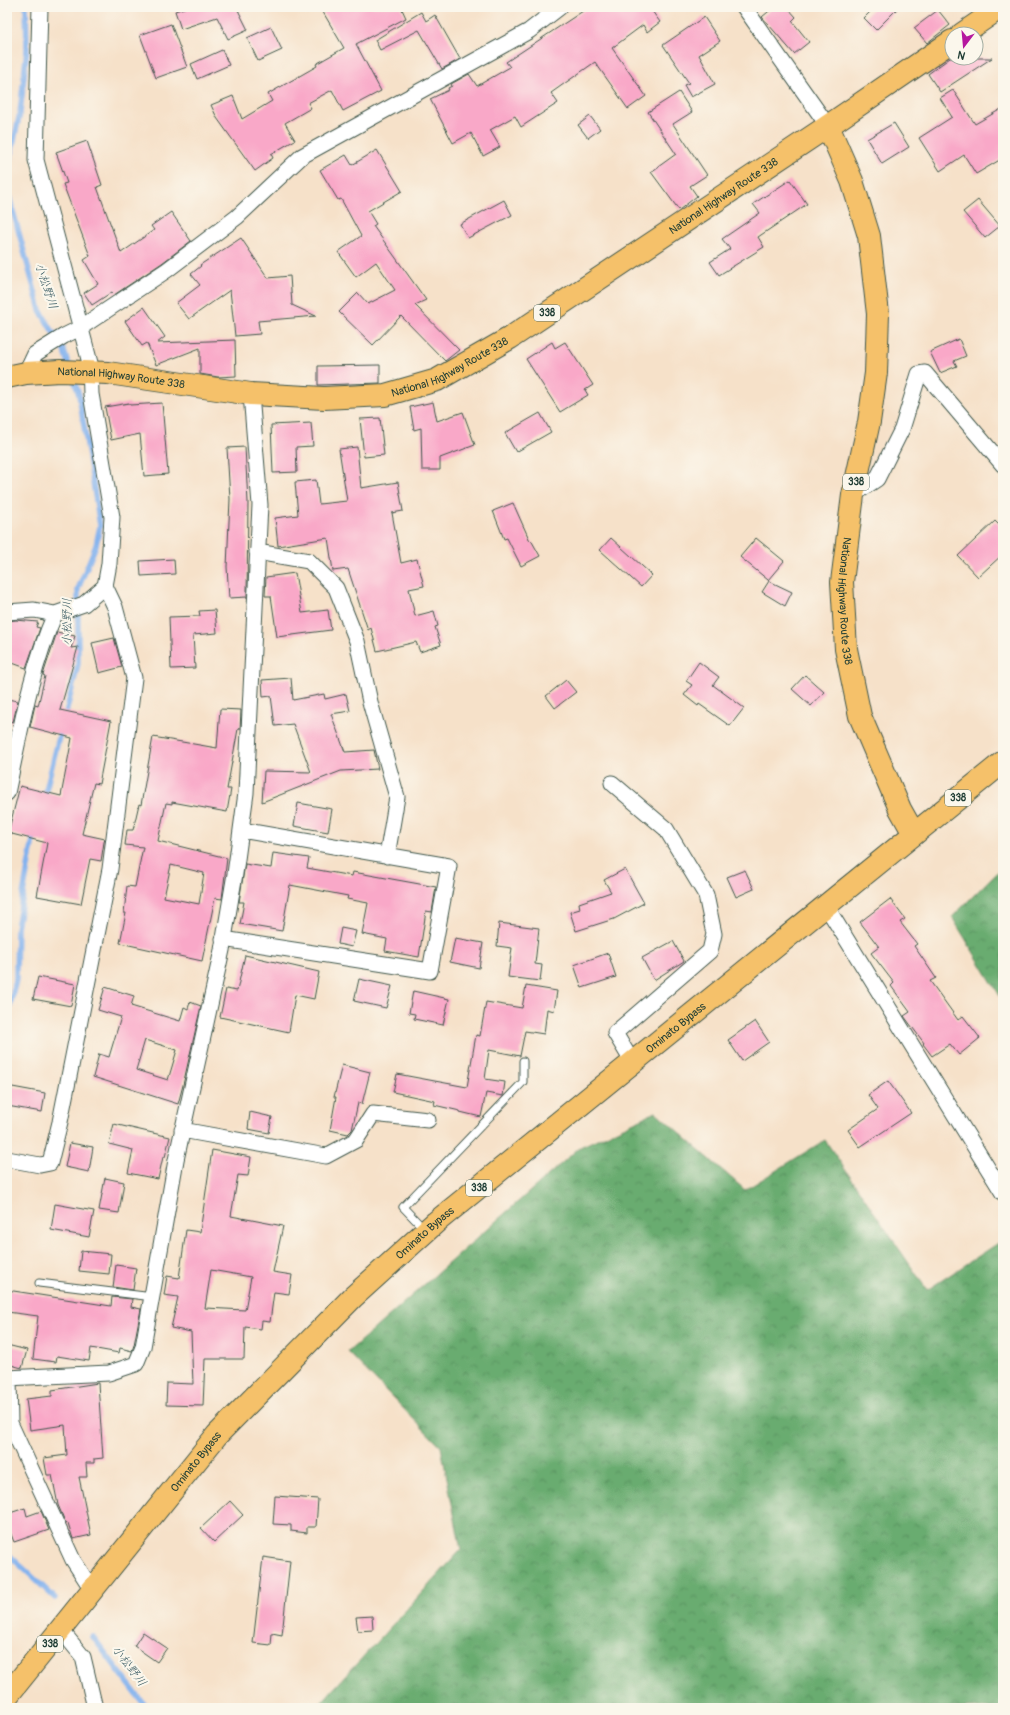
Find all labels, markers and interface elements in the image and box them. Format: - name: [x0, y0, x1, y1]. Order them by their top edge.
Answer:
- north arrow: [944, 26, 984, 66]
- text: N: [955, 48, 967, 62]
- street label: National Highway Route 338: [666, 155, 781, 237]
- water label: 小松野川: [31, 261, 61, 311]
- road number: 338: [534, 305, 560, 321]
- street label: National Highway Route 338: [390, 334, 511, 399]
- street label: National Highway Route 338: [57, 364, 186, 391]
- road number: 338: [843, 474, 869, 490]
- street label: National Highway Route 338: [835, 536, 856, 666]
- water label: 小松野川: [60, 598, 75, 646]
- road number: 338: [945, 790, 971, 806]
- street label: Ominato Bypass: [643, 999, 708, 1056]
- road number: 338: [466, 1180, 492, 1196]
- street label: Ominato Bypass: [393, 1204, 457, 1262]
- street label: Ominato Bypass: [168, 1428, 224, 1494]
- road number: 338: [37, 1636, 63, 1652]
- water label: 小松野川: [109, 1642, 149, 1690]

